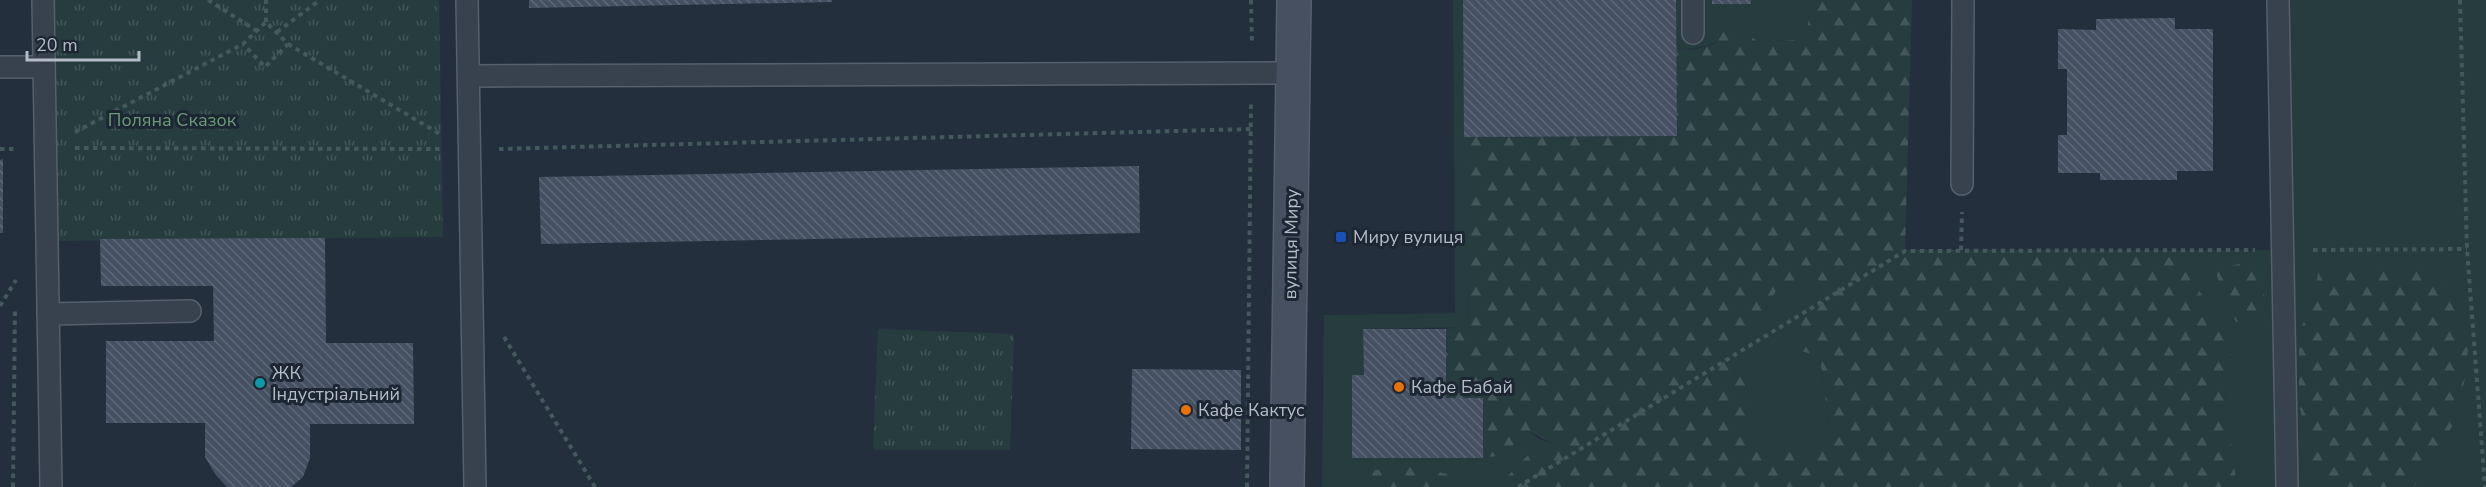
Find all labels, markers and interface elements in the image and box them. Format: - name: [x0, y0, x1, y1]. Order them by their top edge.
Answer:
- scale bar: [27, 24, 140, 62]
- text: 20 m: [36, 33, 78, 57]
- park label: Поляна Сказок: [108, 108, 237, 132]
- street label: вулиця Миру: [1278, 188, 1304, 299]
- place label: Миру вулиця: [1353, 225, 1464, 249]
- marker: Миру вулиця: [1334, 230, 1348, 244]
- place label: ЖК Індустріальний: [272, 361, 400, 406]
- place label: Кафе Бабай: [1411, 375, 1513, 399]
- marker: ЖК Індустріальний: [253, 376, 267, 390]
- marker: Кафе Бабай: [1392, 380, 1406, 394]
- place label: Кафе Кактус: [1198, 398, 1305, 422]
- marker: Кафе Кактус: [1179, 403, 1193, 417]

